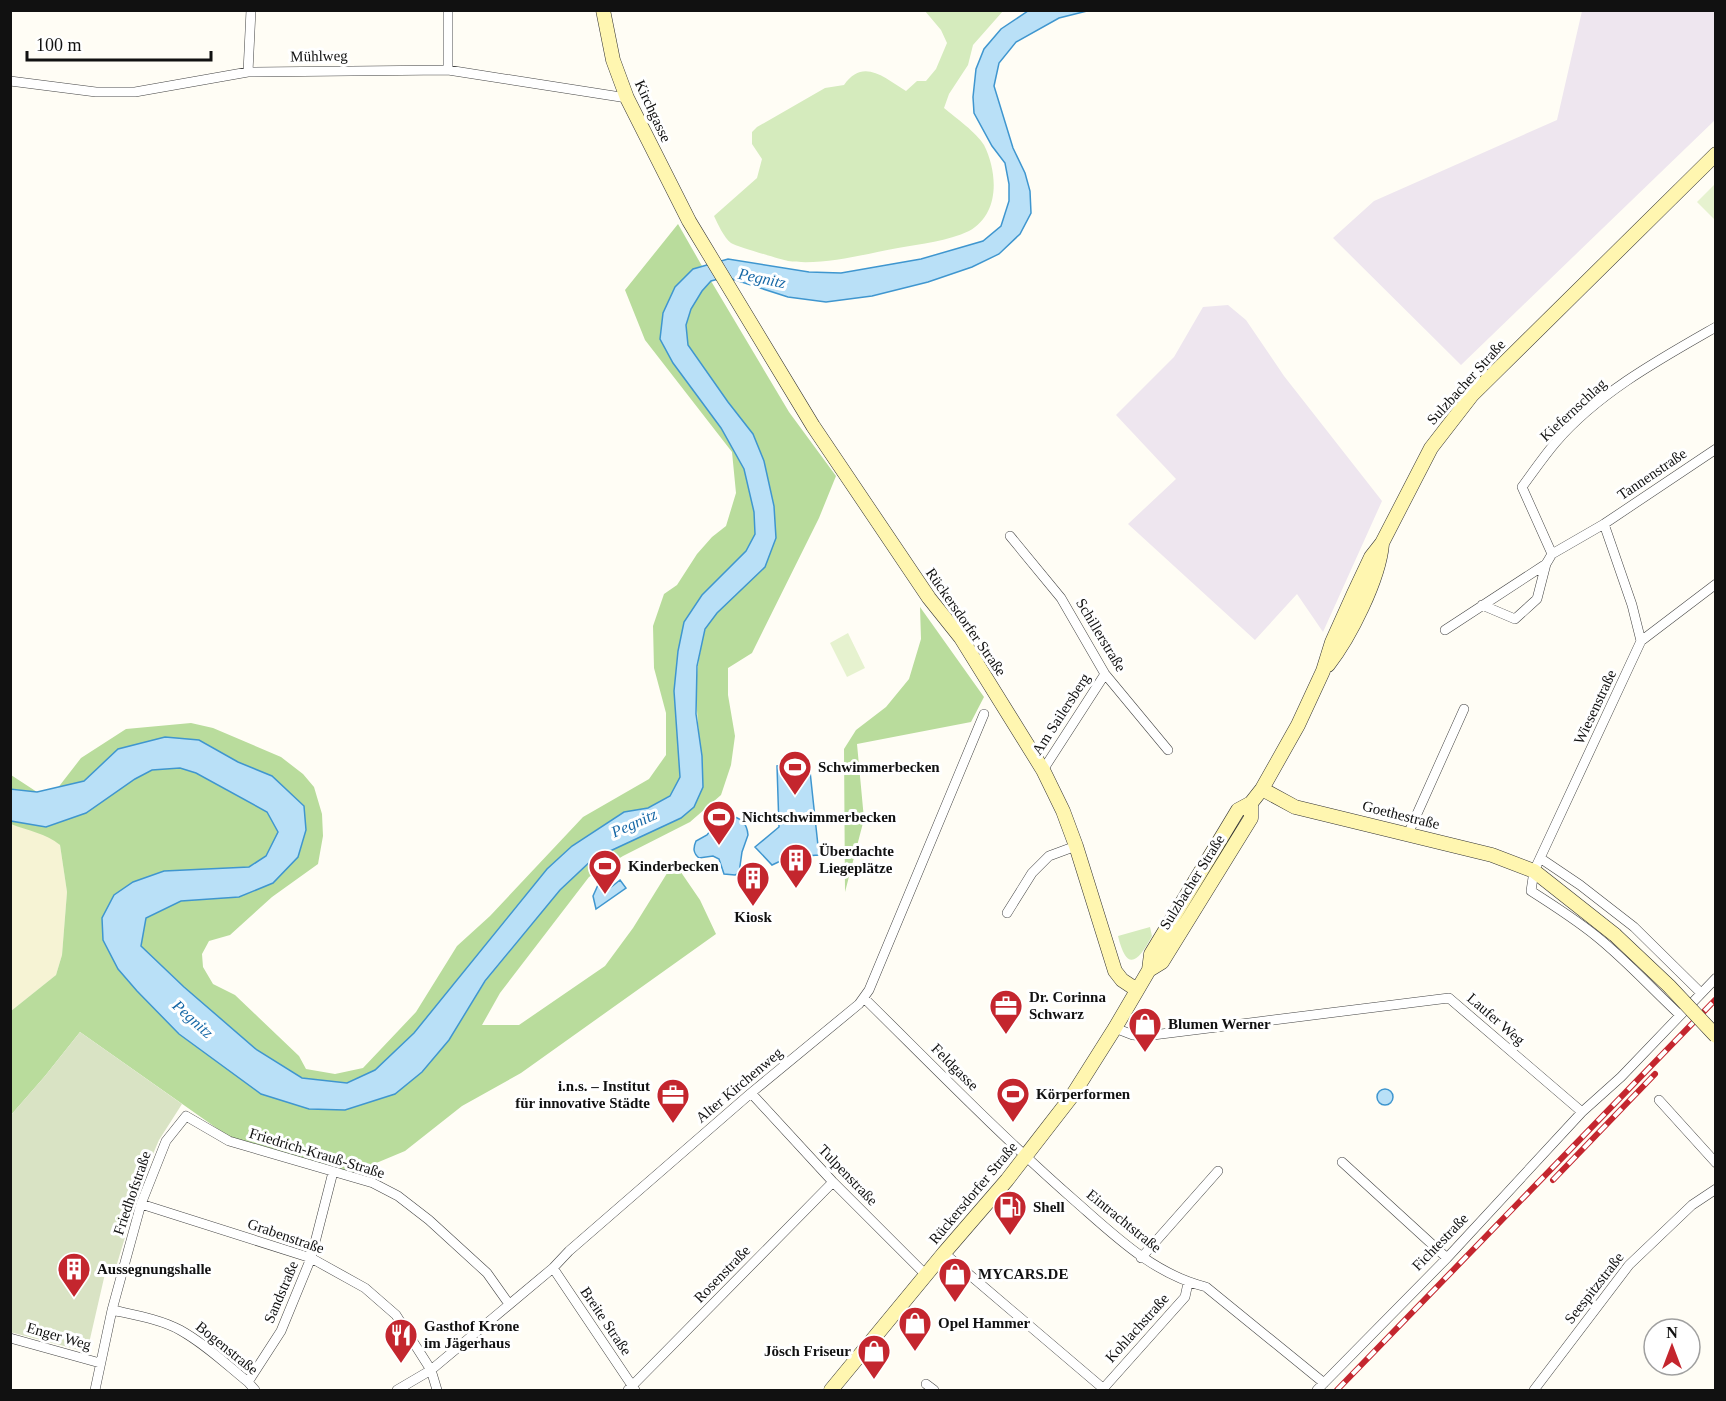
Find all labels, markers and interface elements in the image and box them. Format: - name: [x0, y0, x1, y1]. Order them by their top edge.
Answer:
- scale bar: [27, 24, 212, 62]
- text: 100 m: [36, 35, 82, 55]
- street label: Mühlweg: [290, 47, 348, 65]
- street label: Kirchgasse: [632, 77, 674, 145]
- water label: Pegnitz: [736, 264, 788, 292]
- street label: Sulzbacher Straße: [1424, 336, 1509, 428]
- street label: Kiefernschlag: [1537, 375, 1610, 445]
- street label: Tannenstraße: [1614, 445, 1690, 503]
- street label: Rückersdorfer Straße: [923, 565, 1009, 679]
- street label: Schillerstraße: [1073, 596, 1129, 675]
- street label: Wiesenstraße: [1571, 667, 1619, 747]
- street label: Am Sailersberg: [1029, 670, 1093, 758]
- sports icon: Schwimmerbecken: [777, 749, 813, 796]
- place label: Schwimmerbecken: [818, 759, 940, 775]
- street label: Goethestraße: [1361, 798, 1442, 832]
- sports icon: Nichtschwimmerbecken: [701, 799, 737, 846]
- water label: Pegnitz: [608, 805, 660, 842]
- place label: Nichtschwimmerbecken: [742, 809, 897, 825]
- street label: Sulzbacher Straße: [1156, 831, 1228, 932]
- building icon: Überdachte Liegeplätze: [778, 842, 814, 889]
- place label: Überdachte Liegeplätze: [819, 843, 894, 876]
- sports icon: Kinderbecken: [587, 848, 623, 895]
- place label: Kinderbecken: [628, 858, 719, 874]
- building icon: Kiosk: [735, 860, 771, 907]
- place label: Kiosk: [734, 909, 772, 925]
- office icon: Dr. Corinna Schwarz: [988, 988, 1024, 1035]
- place label: Dr. Corinna Schwarz: [1029, 989, 1106, 1022]
- street label: Laufer Weg: [1464, 990, 1528, 1049]
- water label: Pegnitz: [168, 996, 217, 1043]
- shop icon: Blumen Werner: [1127, 1006, 1163, 1053]
- place label: Blumen Werner: [1168, 1016, 1271, 1032]
- street label: Feldgasse: [928, 1040, 982, 1094]
- street label: Alter Kirchenweg: [693, 1044, 786, 1126]
- sports icon: Körperformen: [995, 1076, 1031, 1123]
- office icon: i.n.s. – Institut für innovative Städte: [655, 1077, 691, 1124]
- place label: i.n.s. – Institut für innovative Städte: [515, 1078, 650, 1111]
- place label: Körperformen: [1036, 1086, 1131, 1102]
- street label: Friedrich-Krauß-Straße: [247, 1125, 387, 1181]
- street label: Rückersdorfer Straße: [926, 1139, 1020, 1247]
- street label: Tulpenstraße: [815, 1141, 881, 1209]
- street label: Friedhofstraße: [110, 1149, 154, 1237]
- street label: Eintrachtstraße: [1084, 1186, 1165, 1256]
- fuel station icon: Shell: [992, 1189, 1028, 1236]
- place label: Shell: [1033, 1199, 1065, 1215]
- street label: Fichtestraße: [1409, 1210, 1471, 1274]
- street label: Grabenstraße: [246, 1215, 327, 1257]
- street label: Rosenstraße: [691, 1242, 753, 1306]
- street label: Seespitzstraße: [1561, 1249, 1627, 1327]
- building icon: Aussegnungshalle: [56, 1251, 92, 1298]
- shop icon: MYCARS.DE: [937, 1256, 973, 1303]
- street label: Sandstraße: [261, 1258, 301, 1325]
- place label: Aussegnungshalle: [97, 1261, 212, 1277]
- place label: MYCARS.DE: [978, 1266, 1068, 1282]
- street label: Breite Straße: [577, 1284, 635, 1358]
- street label: Kohlachstraße: [1102, 1290, 1172, 1366]
- shop icon: Opel Hammer: [897, 1305, 933, 1352]
- place label: Opel Hammer: [938, 1315, 1030, 1331]
- restaurant icon: Gasthof Krone im Jägerhaus: [383, 1317, 419, 1364]
- north arrow: [1642, 1317, 1702, 1377]
- street label: Bogenstraße: [193, 1318, 261, 1378]
- place label: Gasthof Krone im Jägerhaus: [424, 1318, 519, 1351]
- street label: Enger Weg: [25, 1319, 94, 1353]
- text: N: [1666, 1324, 1678, 1341]
- shop icon: Jösch Friseur: [856, 1333, 892, 1380]
- place label: Jösch Friseur: [764, 1343, 851, 1359]

